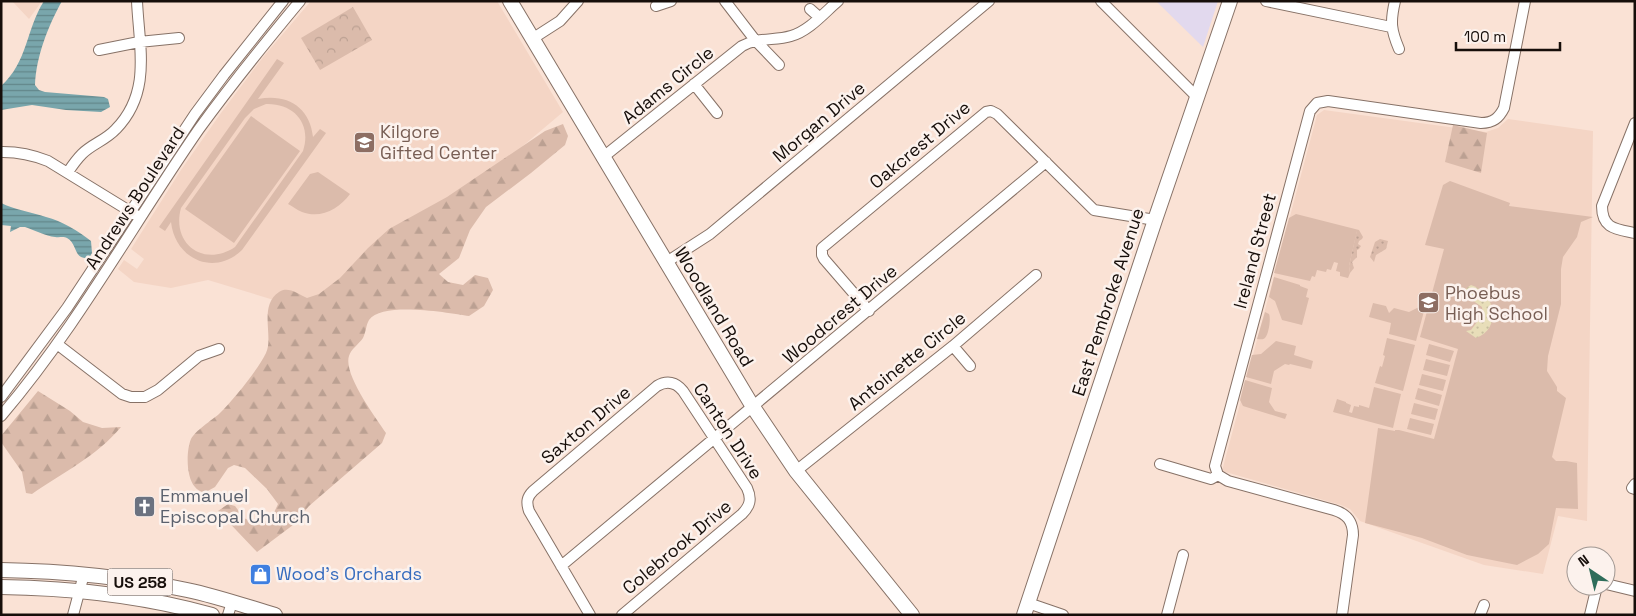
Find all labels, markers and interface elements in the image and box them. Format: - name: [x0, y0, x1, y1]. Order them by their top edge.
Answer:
- scale bar: [1456, 20, 1560, 52]
- text: 100 m: [1464, 27, 1506, 46]
- street label: Adams Circle: [617, 41, 718, 129]
- street label: Morgan Drive: [768, 76, 870, 167]
- street label: Oakcrest Drive: [864, 96, 975, 194]
- place label: Kilgore Gifted Center: [380, 120, 497, 164]
- street label: Andrews Boulevard: [80, 122, 189, 274]
- school or university icon: Kilgore Gifted Center: [352, 130, 376, 154]
- street label: Ireland Street: [1228, 191, 1281, 311]
- street label: East Pembroke Avenue: [1066, 205, 1149, 399]
- street label: Woodland Road: [670, 243, 759, 371]
- street label: Woodcrest Drive: [778, 259, 902, 368]
- place label: Phoebus High School: [1445, 281, 1548, 325]
- school or university icon: Phoebus High School: [1417, 291, 1441, 315]
- street label: Antoinette Circle: [843, 306, 970, 415]
- street label: Canton Drive: [689, 378, 768, 483]
- street label: Saxton Drive: [536, 380, 635, 469]
- place label: Emmanuel Episcopal Church: [160, 484, 310, 528]
- church icon: Emmanuel Episcopal Church: [132, 494, 156, 518]
- street label: Colebrook Drive: [617, 494, 736, 599]
- north arrow: [1566, 546, 1616, 596]
- text: N: [1575, 550, 1593, 570]
- shop icon: Wood's Orchards: [248, 562, 272, 586]
- place label: Wood's Orchards: [276, 562, 422, 585]
- road number: US 258: [108, 568, 172, 596]

